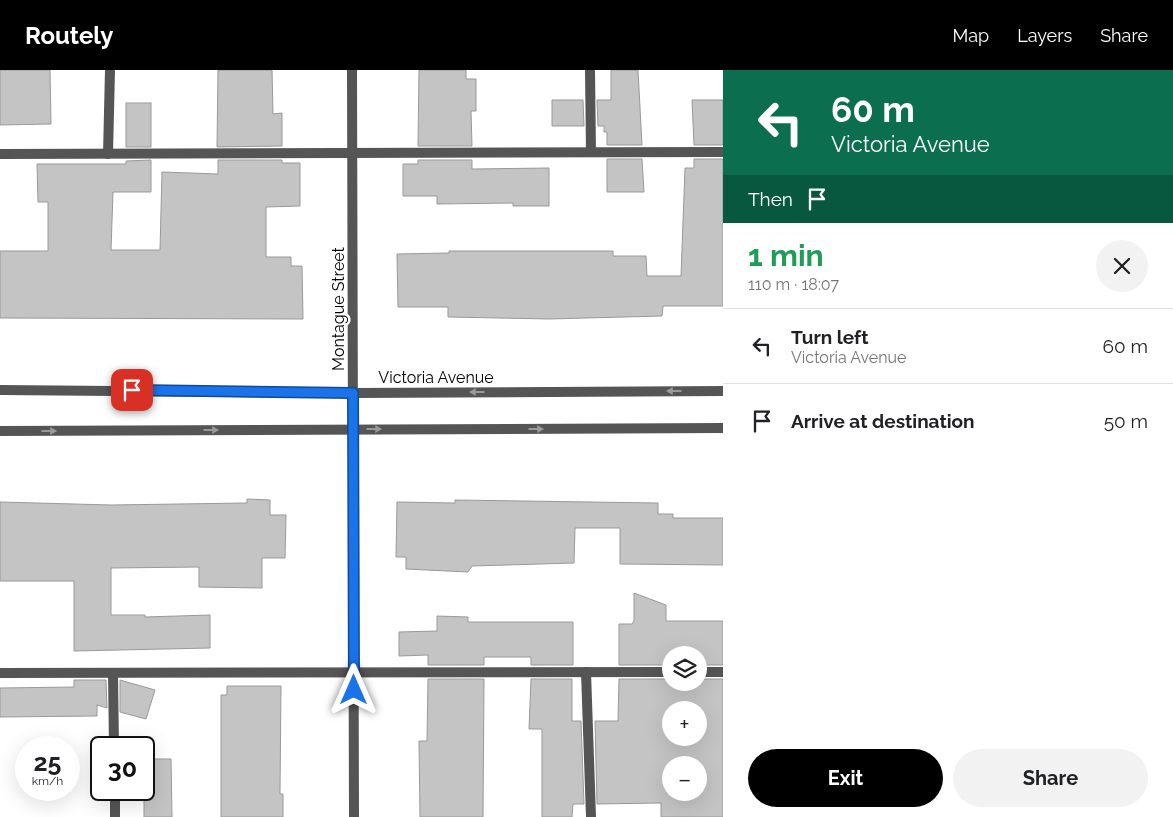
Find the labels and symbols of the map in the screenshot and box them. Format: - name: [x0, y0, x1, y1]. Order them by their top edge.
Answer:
- street label: Montague Street: [329, 246, 348, 371]
- street label: Victoria Avenue: [378, 368, 494, 387]
- pin: [111, 369, 153, 411]
- one-way arrow: [666, 387, 682, 395]
- one-way arrow: [469, 388, 485, 396]
- one-way arrow: [366, 425, 382, 433]
- one-way arrow: [528, 425, 544, 433]
- one-way arrow: [203, 426, 219, 434]
- one-way arrow: [41, 427, 57, 435]
- position arrow: [327, 663, 379, 715]
- speed limit sign: 30: [90, 736, 155, 801]

